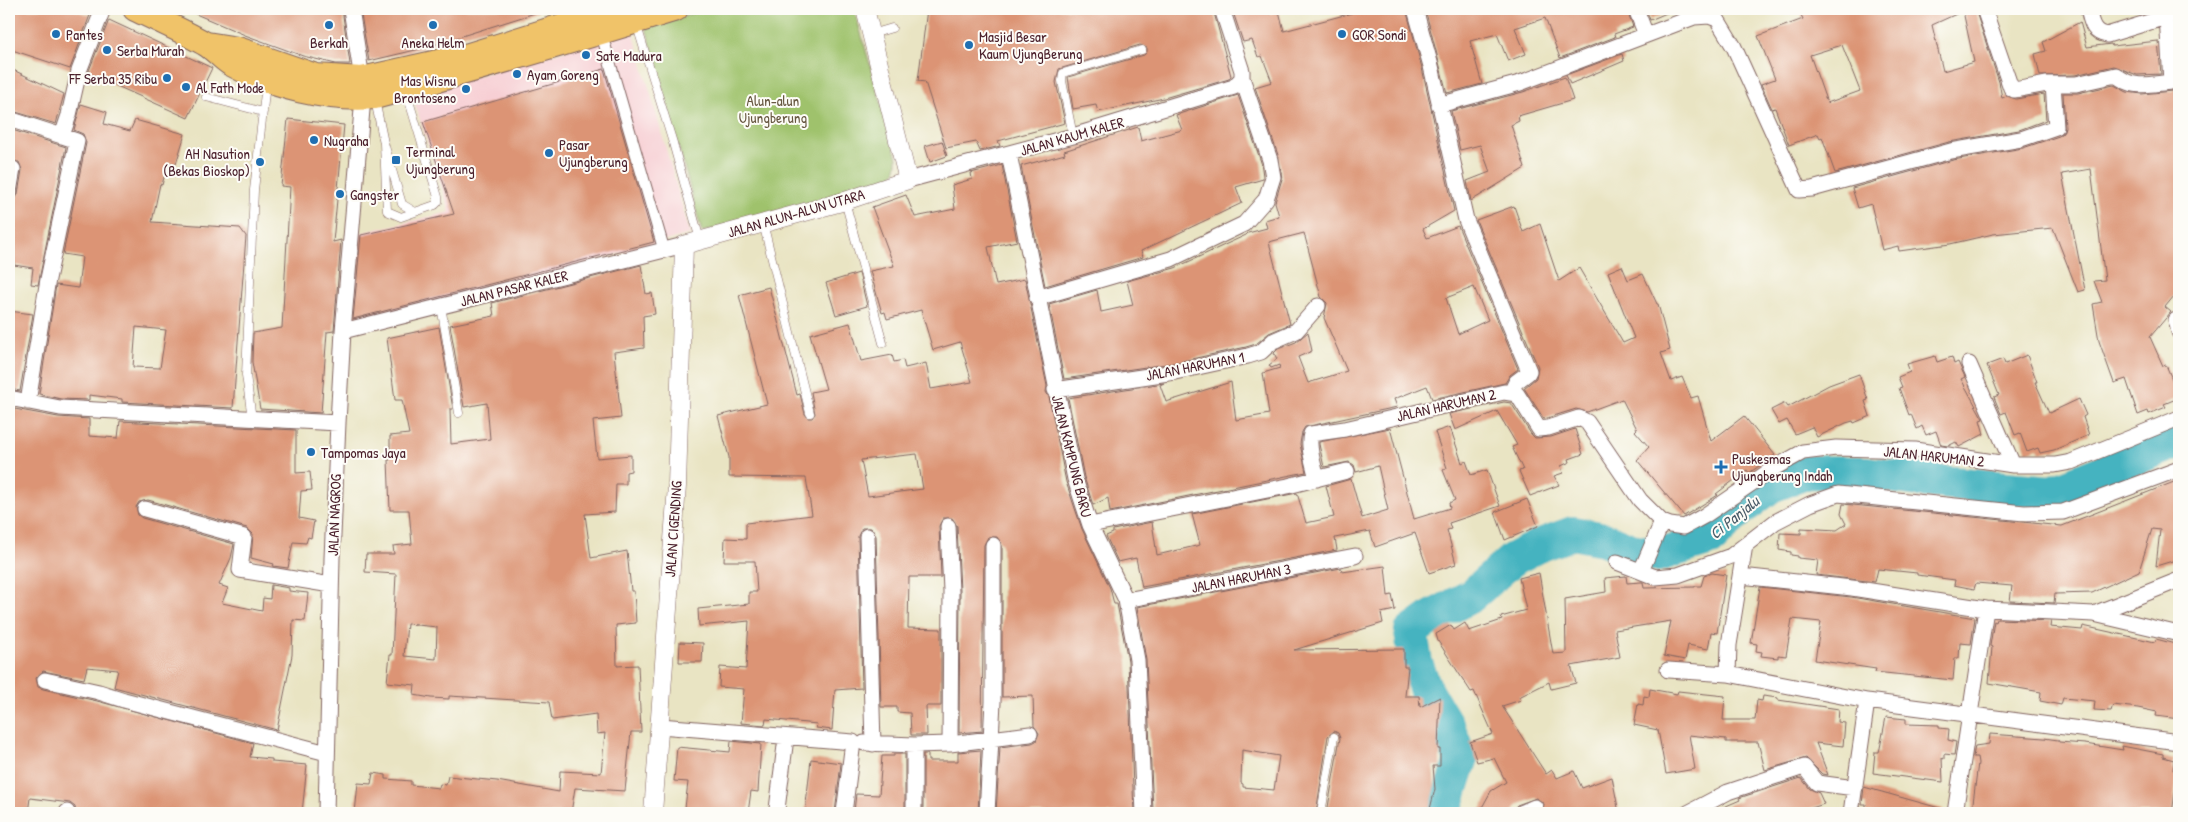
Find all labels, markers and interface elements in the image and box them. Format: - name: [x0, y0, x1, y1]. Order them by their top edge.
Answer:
- marker: Berkah: [323, 19, 335, 31]
- marker: Aneka Helm: [427, 19, 439, 31]
- place label: Pantes: [66, 24, 103, 45]
- place label: GOR Sondi: [1352, 24, 1407, 45]
- place label: Masjid Besar Kaum UjungBerung: [979, 26, 1083, 64]
- marker: Pantes: [50, 28, 62, 40]
- marker: GOR Sondi: [1336, 28, 1348, 40]
- place label: Berkah: [310, 32, 348, 53]
- place label: Aneka Helm: [402, 32, 464, 53]
- marker: Masjid Besar Kaum UjungBerung: [963, 39, 975, 51]
- place label: Serba Murah: [117, 40, 184, 61]
- marker: Serba Murah: [101, 44, 113, 56]
- place label: Sate Madura: [596, 45, 662, 66]
- marker: Sate Madura: [580, 49, 592, 61]
- place label: Ayam Goreng: [527, 64, 599, 85]
- place label: FF Serba 35 Ribu: [68, 68, 157, 89]
- marker: Ayam Goreng: [511, 68, 523, 80]
- place label: Mas Wisnu Brontoseno: [394, 70, 456, 108]
- marker: FF Serba 35 Ribu: [161, 72, 173, 84]
- place label: Al Fath Mode: [196, 77, 264, 98]
- marker: Al Fath Mode: [180, 81, 192, 93]
- marker: Mas Wisnu Brontoseno: [460, 83, 472, 95]
- park label: Alun-alun Ujungberung: [739, 90, 808, 128]
- street label: JALAN KAUM KALER: [1018, 111, 1127, 161]
- place label: Nugraha: [324, 130, 369, 151]
- marker: Nugraha: [308, 134, 320, 146]
- place label: Pasar Ujungberung: [559, 134, 628, 172]
- place label: Terminal Ujungberung: [406, 141, 475, 179]
- place label: AH Nasution (Bekas Bioskop): [163, 143, 250, 181]
- marker: Pasar Ujungberung: [543, 147, 555, 159]
- marker: Terminal Ujungberung: [390, 154, 402, 166]
- marker: AH Nasution (Bekas Bioskop): [254, 156, 266, 168]
- street label: JALAN ALUN-ALUN UTARA: [725, 183, 868, 243]
- place label: Gangster: [350, 184, 399, 205]
- marker: Gangster: [334, 188, 346, 200]
- street label: JALAN PASAR KALER: [458, 264, 570, 312]
- street label: JALAN HARUMAN 1: [1144, 346, 1246, 386]
- street label: JALAN HARUMAN 2: [1394, 383, 1498, 427]
- street label: JALAN KAMPUNG BARU: [1047, 393, 1097, 519]
- street label: JALAN HARUMAN 2: [1883, 440, 1985, 472]
- place label: Tampomas Jaya: [321, 442, 406, 463]
- marker: Tampomas Jaya: [305, 446, 317, 458]
- place label: Puskesmas Ujungberung Indah: [1732, 448, 1832, 486]
- marker: Puskesmas Ujungberung Indah: [1714, 460, 1728, 474]
- street label: JALAN NAGROG: [322, 473, 346, 556]
- street label: JALAN CIGENDING: [659, 479, 687, 578]
- water label: Ci Panjalu: [1705, 489, 1765, 544]
- street label: JALAN HARUMAN 3: [1189, 558, 1293, 598]

